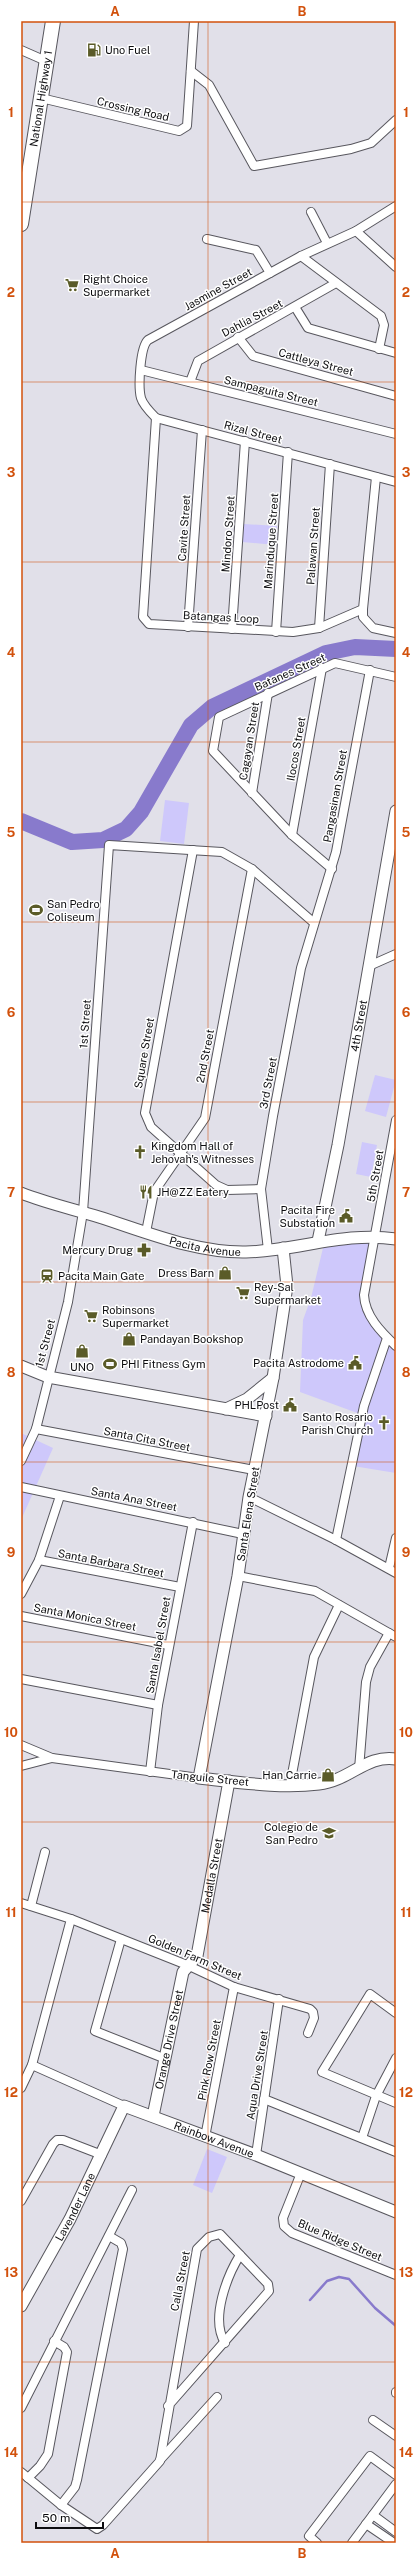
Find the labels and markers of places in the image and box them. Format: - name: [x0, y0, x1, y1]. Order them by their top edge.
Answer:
- fuel station icon: Uno Fuel: [86, 42, 102, 58]
- place label: Uno Fuel: [105, 44, 150, 56]
- place label: Right Choice Supermarket: [83, 273, 150, 298]
- supermarket icon: Right Choice Supermarket: [64, 277, 80, 293]
- place label: San Pedro Coliseum: [47, 898, 100, 923]
- sports icon: San Pedro Coliseum: [28, 902, 44, 918]
- place label: Kingdom Hall of Jehovah's Witnesses: [151, 1140, 254, 1165]
- church icon: Kingdom Hall of Jehovah's Witnesses: [132, 1144, 148, 1160]
- restaurant icon: JH@ZZ Eatery: [138, 1184, 154, 1200]
- place label: JH@ZZ Eatery: [157, 1186, 229, 1198]
- place label: Pacita Fire Substation: [280, 1204, 335, 1229]
- public building icon: Pacita Fire Substation: [338, 1208, 354, 1224]
- pharmacy icon: Mercury Drug: [136, 1242, 152, 1258]
- place label: Mercury Drug: [62, 1244, 133, 1256]
- shop icon: Dress Barn: [217, 1265, 233, 1281]
- place label: Dress Barn: [158, 1267, 214, 1279]
- station icon: Pacita Main Gate: [39, 1268, 55, 1284]
- place label: Pacita Main Gate: [58, 1270, 144, 1282]
- place label: Rey-Sal Supermarket: [254, 1281, 321, 1306]
- supermarket icon: Rey-Sal Supermarket: [235, 1285, 251, 1301]
- place label: Robinsons Supermarket: [102, 1304, 169, 1329]
- supermarket icon: Robinsons Supermarket: [83, 1308, 99, 1324]
- shop icon: Pandayan Bookshop: [121, 1331, 137, 1347]
- place label: Pandayan Bookshop: [140, 1333, 244, 1345]
- shop icon: UNO: [74, 1343, 90, 1359]
- public building icon: Pacita Astrodome: [347, 1355, 363, 1371]
- sports icon: PHI Fitness Gym: [102, 1356, 118, 1372]
- place label: Pacita Astrodome: [253, 1357, 344, 1369]
- place label: PHI Fitness Gym: [121, 1358, 206, 1370]
- place label: UNO: [70, 1361, 94, 1373]
- public building icon: PHLPost: [282, 1397, 298, 1413]
- place label: PHLPost: [234, 1399, 279, 1411]
- place label: Santo Rosario Parish Church: [302, 1411, 373, 1436]
- church icon: Santo Rosario Parish Church: [376, 1415, 392, 1431]
- shop icon: Han Carrie: [320, 1767, 336, 1783]
- place label: Han Carrie: [262, 1769, 317, 1781]
- place label: Colegio de San Pedro: [264, 1821, 318, 1846]
- school or university icon: Colegio de San Pedro: [321, 1825, 337, 1841]

